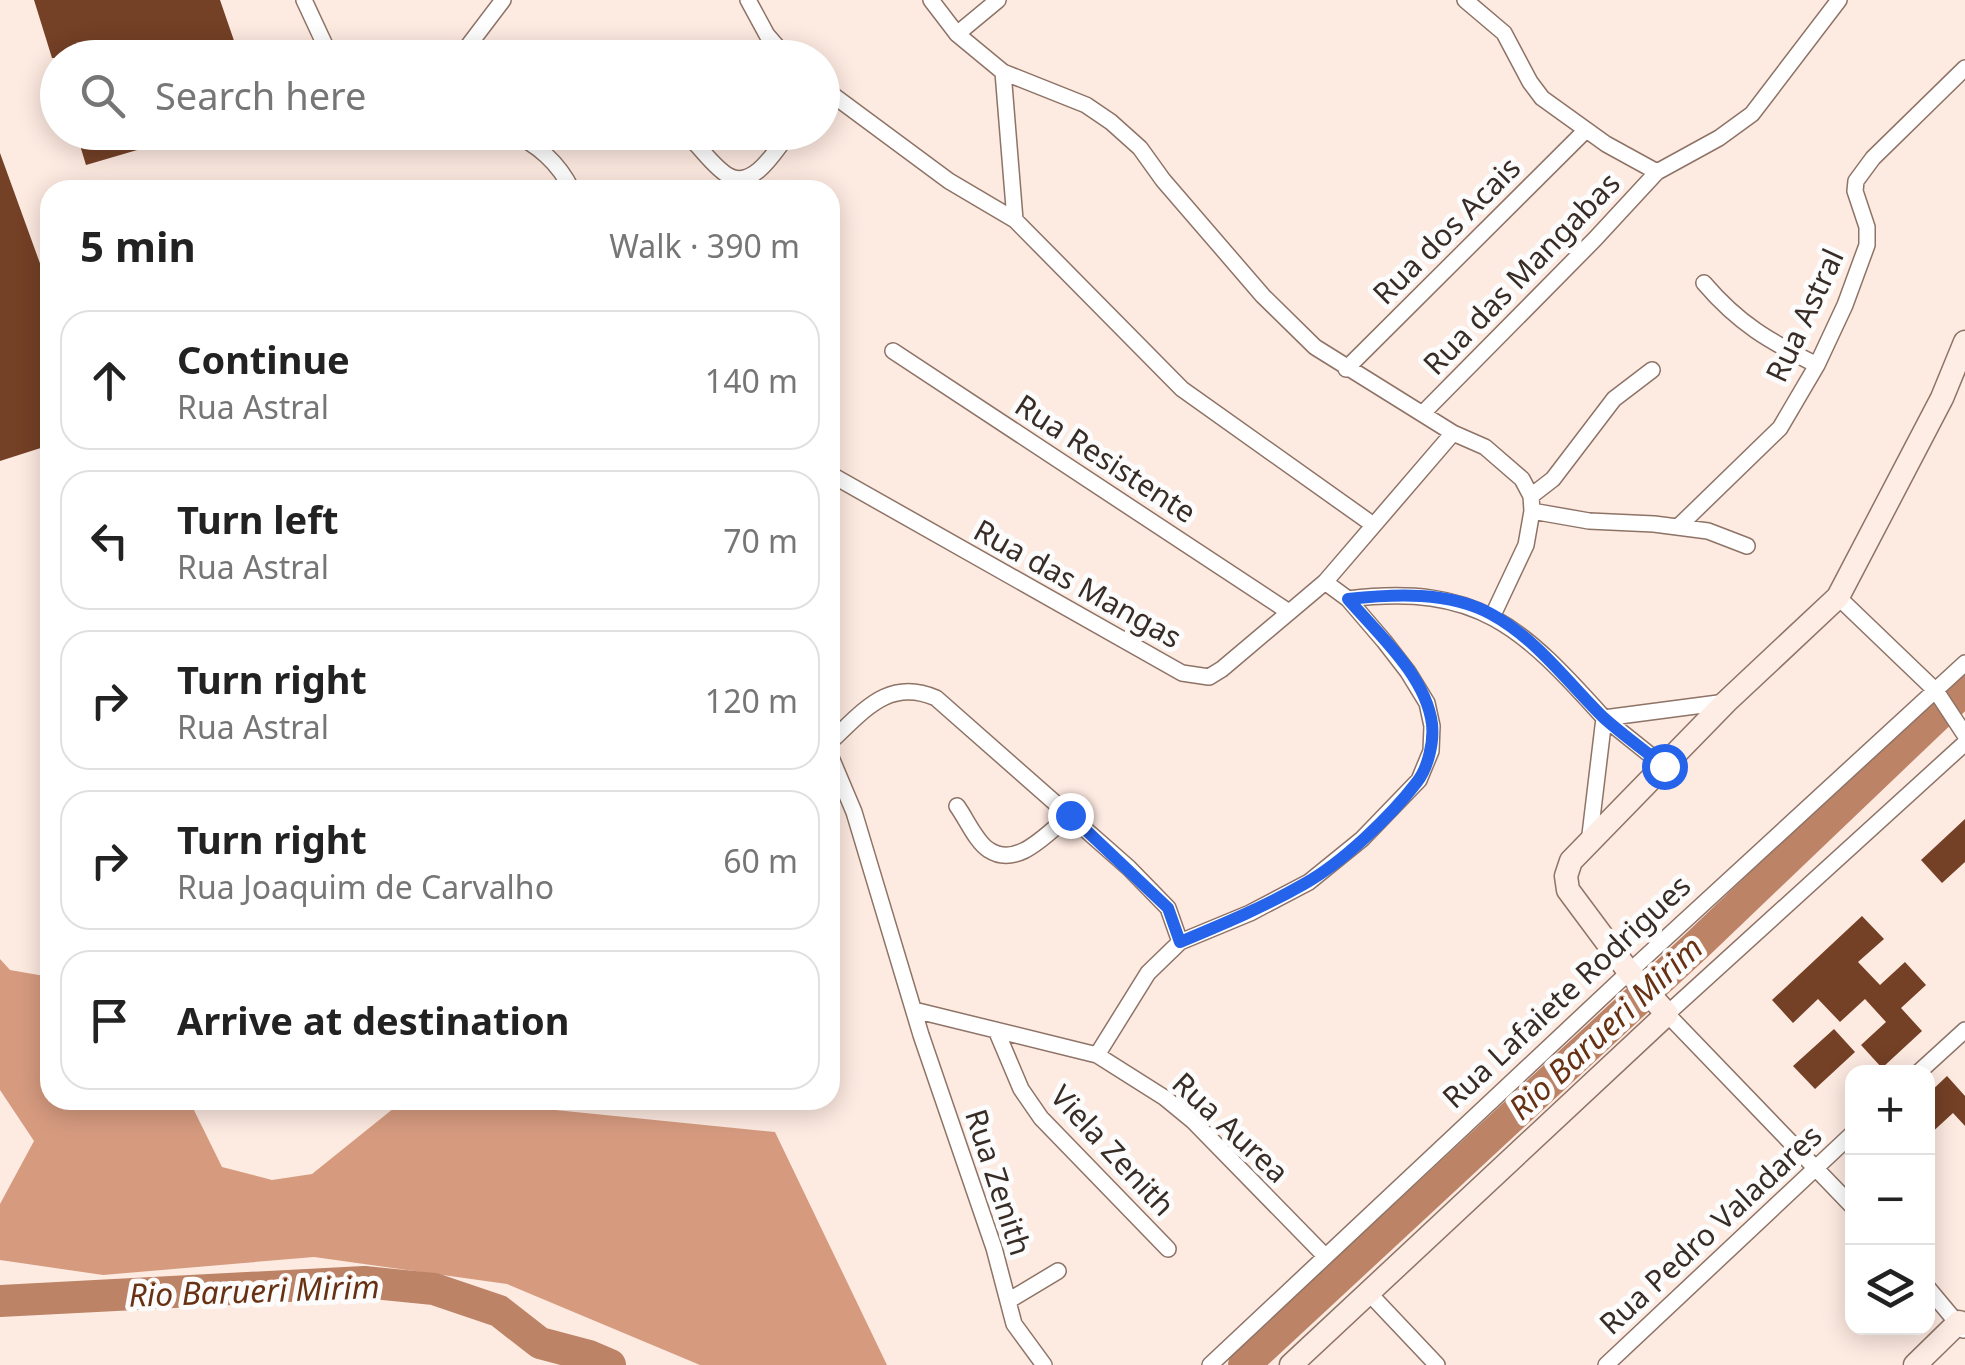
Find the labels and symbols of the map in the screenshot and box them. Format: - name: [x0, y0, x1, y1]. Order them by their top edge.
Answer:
- street label: Rua dos Acais: [1363, 147, 1529, 313]
- street label: Rua das Mangabas: [1414, 163, 1628, 383]
- street label: Rua Astral: [1755, 242, 1853, 388]
- street label: Rua Resistente: [1008, 384, 1204, 532]
- street label: Rua das Mangas: [967, 509, 1189, 657]
- route start: [1642, 744, 1688, 790]
- route end: [1048, 793, 1094, 839]
- street label: Rua Lafaiete Rodrigues: [1433, 865, 1699, 1117]
- water label: Rio Barueri Mirim: [1499, 926, 1711, 1128]
- street label: Rua Aurea: [1164, 1063, 1298, 1191]
- street label: Viela Zenith: [1042, 1076, 1184, 1224]
- street label: Rua Zenith: [956, 1104, 1042, 1260]
- street label: Rua Pedro Valadares: [1590, 1115, 1830, 1343]
- water label: Rio Barueri Mirim: [128, 1264, 380, 1316]

